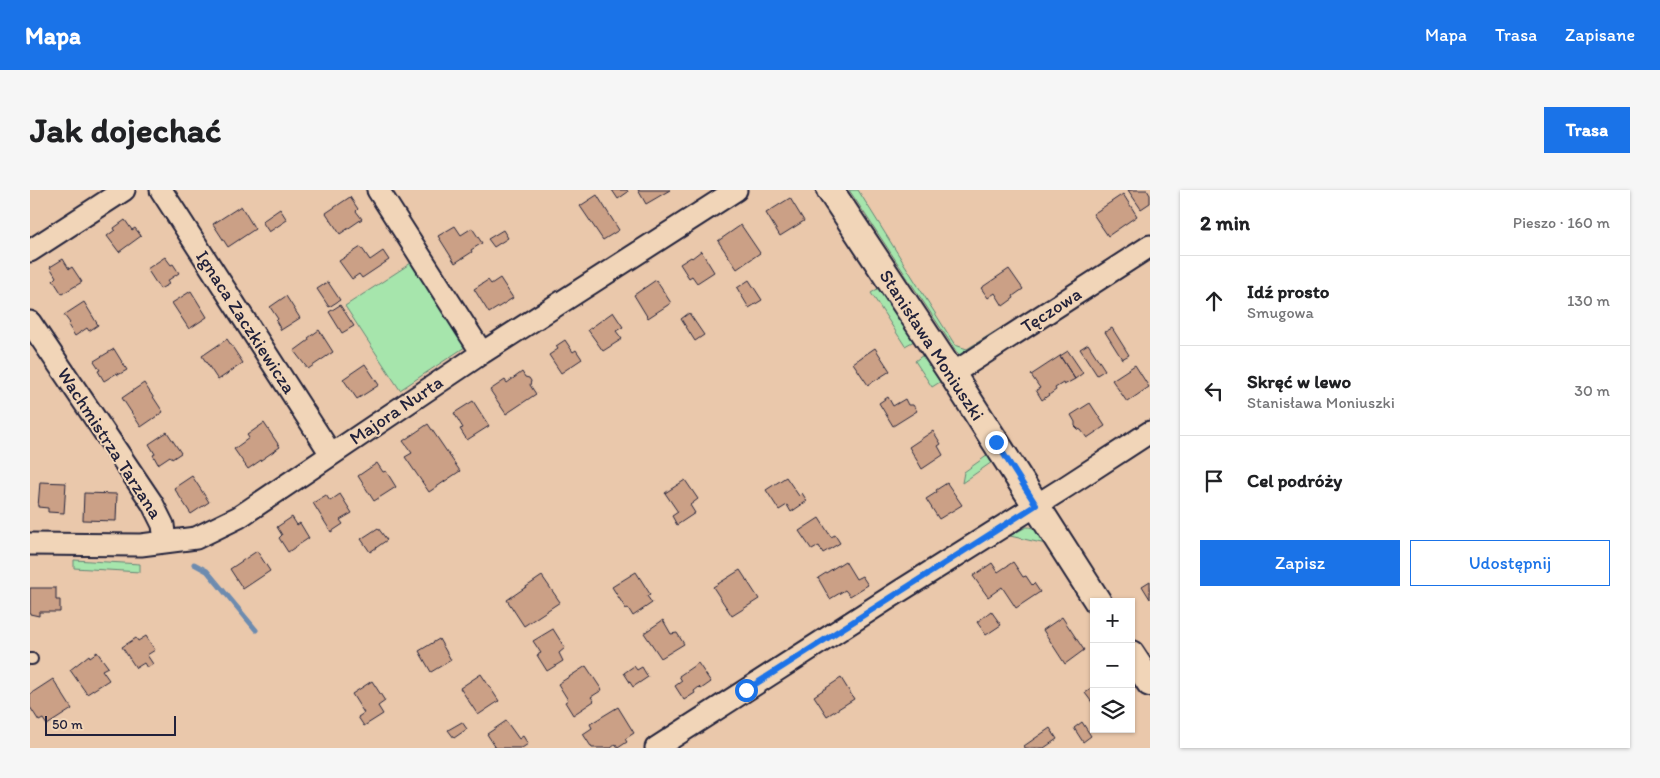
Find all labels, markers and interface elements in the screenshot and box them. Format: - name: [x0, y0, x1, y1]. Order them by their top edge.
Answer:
- text: Mapa: [25, 21, 81, 50]
- text: Mapa: [1425, 24, 1467, 46]
- text: Trasa: [1495, 24, 1537, 46]
- text: Zapisane: [1565, 24, 1635, 46]
- button: Trasa: [1544, 107, 1630, 153]
- text: Jak dojechać: [30, 109, 222, 151]
- text: 2 min: [1200, 210, 1250, 235]
- text: Pieszo · 160 m: [1513, 213, 1610, 232]
- street label: Ignaca Zaczkiewicza: [191, 246, 301, 398]
- street label: Stanisława Moniuszki: [875, 265, 989, 425]
- text: Idź prosto: [1247, 280, 1330, 303]
- street label: Tęczowa: [1016, 282, 1086, 338]
- icon: ahead: [1200, 287, 1228, 315]
- text: 130 m: [1567, 291, 1610, 310]
- text: Smugowa: [1247, 303, 1314, 322]
- street label: Wachmistrza Tarzana: [53, 363, 168, 523]
- street label: Majora Nurta: [345, 370, 447, 450]
- text: Skręć w lewo: [1247, 370, 1351, 393]
- icon: left: [1200, 377, 1228, 405]
- text: 30 m: [1574, 381, 1610, 400]
- text: Stanisława Moniuszki: [1247, 393, 1395, 412]
- route end: [985, 431, 1008, 454]
- icon: arrive: [1200, 467, 1228, 495]
- text: Cel podróży: [1247, 469, 1342, 492]
- button: Zapisz: [1200, 540, 1400, 586]
- button: Udostępnij: [1410, 540, 1610, 586]
- map controls: [1090, 598, 1135, 733]
- button: +: [1090, 598, 1135, 643]
- button: −: [1090, 643, 1135, 688]
- route start: [735, 679, 758, 702]
- button: layers: [1090, 688, 1135, 733]
- scale bar: [45, 713, 176, 736]
- text: 50 m: [52, 716, 83, 733]

